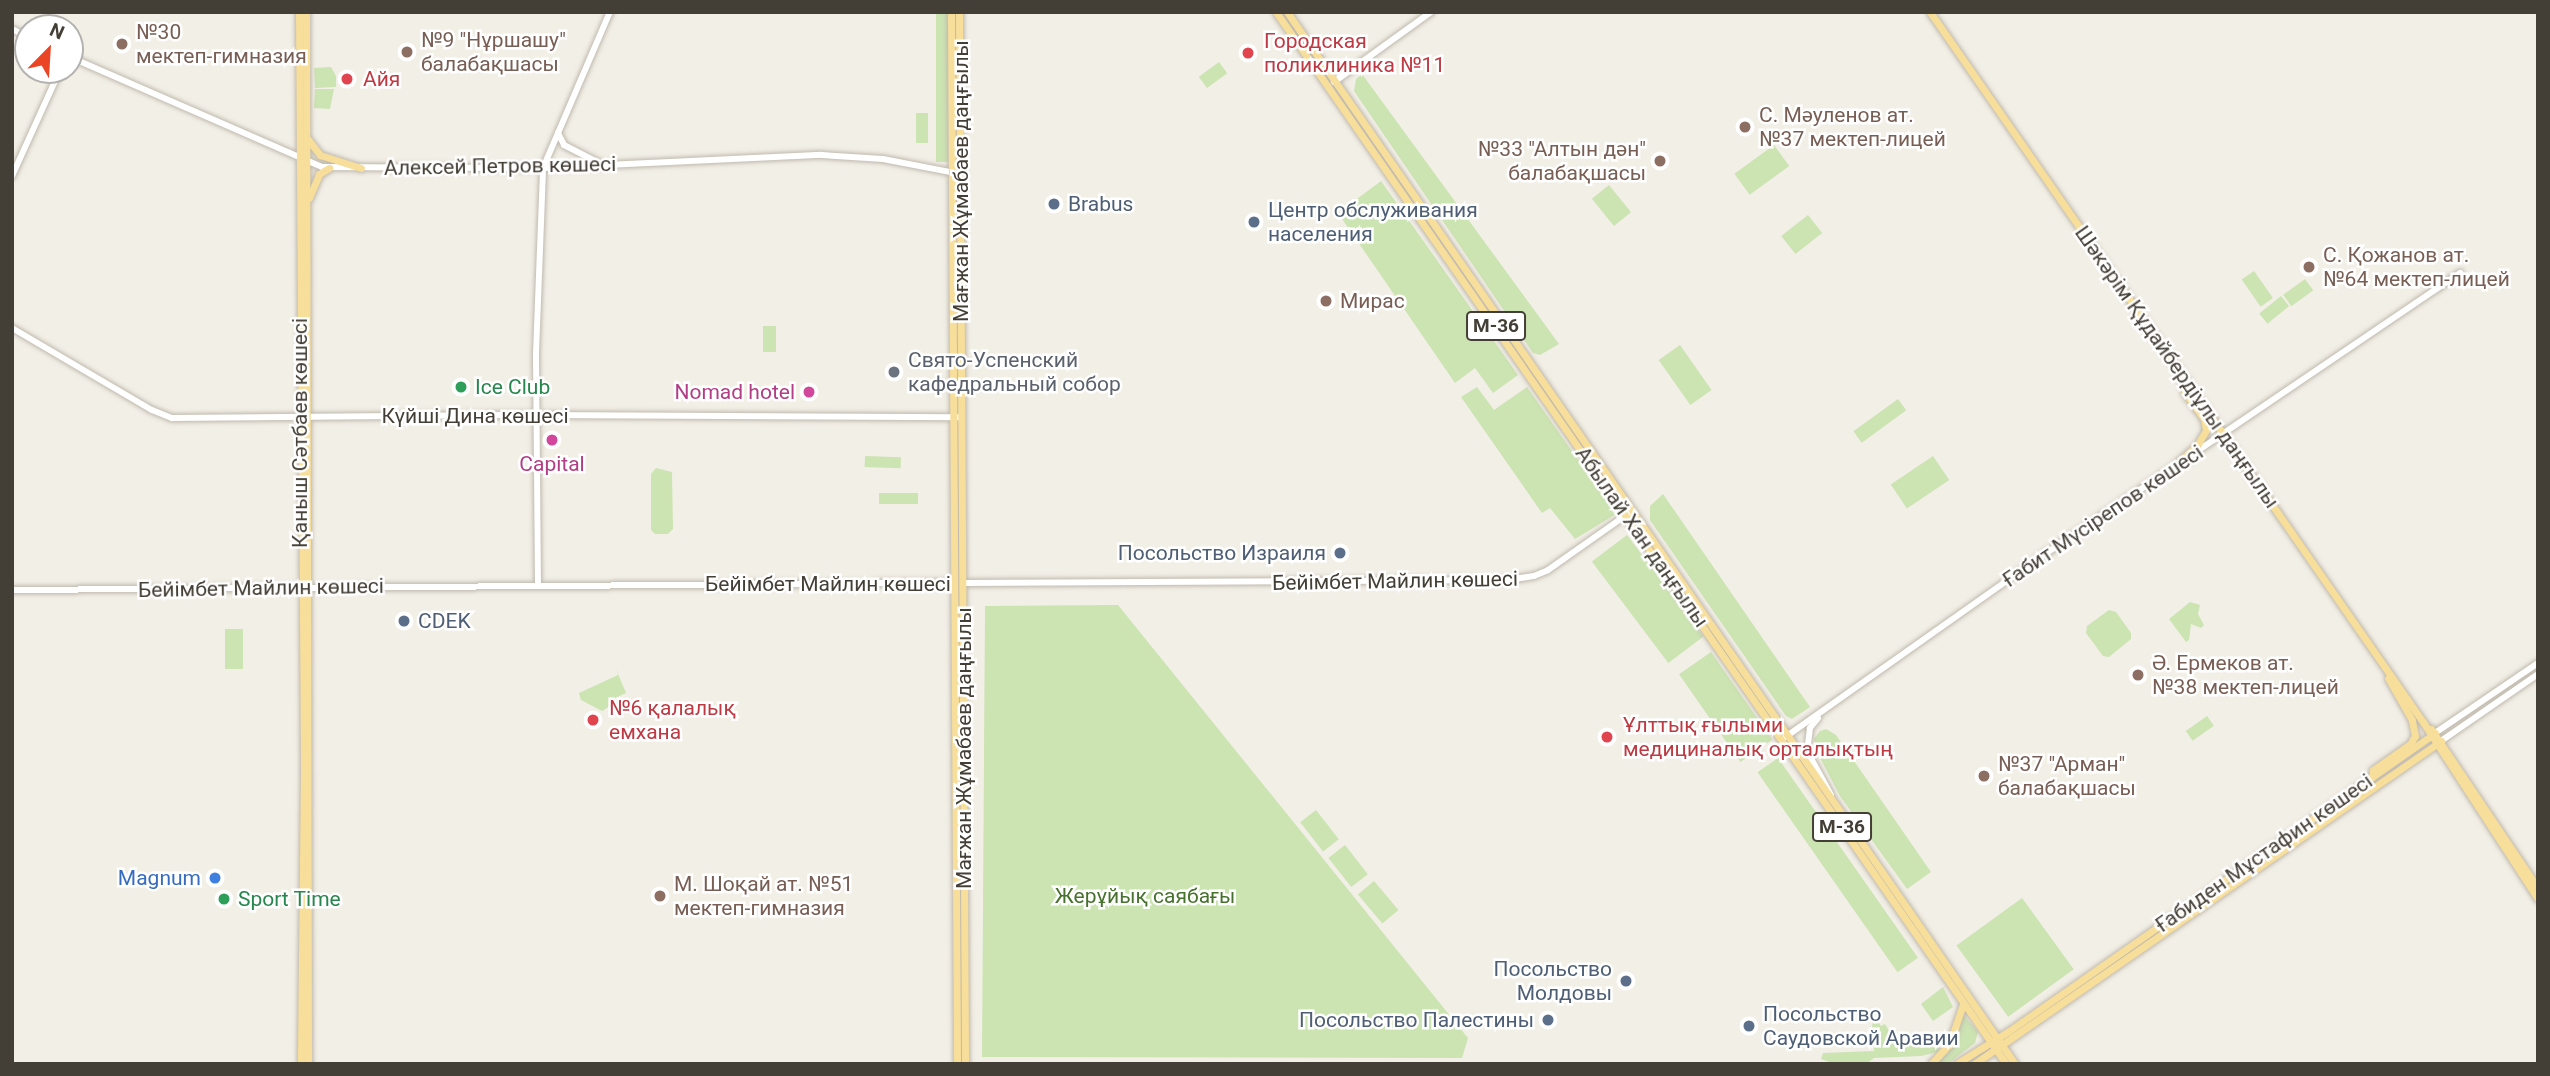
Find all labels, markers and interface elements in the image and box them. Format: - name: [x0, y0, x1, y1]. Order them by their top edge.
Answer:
- north arrow: [14, 14, 84, 84]
- text: N: [46, 18, 68, 44]
- place label: №30 мектеп-гимназия: [136, 19, 307, 69]
- place label: №9 "Нұршашу" балабақшасы: [421, 27, 566, 77]
- place label: Городская поликлиника №11: [1264, 28, 1445, 78]
- marker: №30 мектеп-гимназия: [114, 36, 130, 52]
- street label: Мағжан Жұмабаев даңғылы: [948, 40, 974, 322]
- marker: Городская поликлиника №11: [1238, 43, 1258, 63]
- marker: №9 "Нұршашу" балабақшасы: [399, 44, 415, 60]
- place label: Айя: [363, 66, 400, 92]
- marker: Айя: [337, 69, 357, 89]
- place label: С. Мәуленов ат. №37 мектеп-лицей: [1759, 102, 1946, 152]
- marker: С. Мәуленов ат. №37 мектеп-лицей: [1737, 119, 1753, 135]
- place label: №33 "Алтын дән" балабақшасы: [1478, 136, 1646, 186]
- street label: Алексей Петров көшесі: [384, 151, 616, 181]
- marker: №33 "Алтын дән" балабақшасы: [1652, 153, 1668, 169]
- place label: Brabus: [1068, 191, 1133, 217]
- marker: Brabus: [1046, 196, 1062, 212]
- place label: Центр обслуживания населения: [1268, 197, 1478, 247]
- marker: Центр обслуживания населения: [1246, 214, 1262, 230]
- street label: Шәкәрім Құдайбердіұлы даңғылы: [2069, 221, 2285, 513]
- place label: С. Қожанов ат. №64 мектеп-лицей: [2323, 242, 2510, 292]
- marker: С. Қожанов ат. №64 мектеп-лицей: [2301, 259, 2317, 275]
- place label: Мирас: [1340, 288, 1405, 314]
- marker: Мирас: [1318, 293, 1334, 309]
- road number: M-36: [1464, 310, 1528, 342]
- street label: Қаныш Сәтбаев көшесі: [287, 318, 313, 548]
- place label: Свято-Успенский кафедральный собор: [908, 347, 1121, 397]
- marker: Свято-Успенский кафедральный собор: [886, 364, 902, 380]
- place label: Ice Club: [475, 374, 550, 400]
- marker: Ice Club: [453, 379, 469, 395]
- place label: Nomad hotel: [674, 379, 795, 405]
- marker: Nomad hotel: [801, 384, 817, 400]
- street label: Күйші Дина көшесі: [381, 403, 569, 429]
- marker: Capital: [544, 432, 560, 448]
- street label: Ғабит Мүсірепов көшесі: [1998, 440, 2208, 592]
- street label: Абылай Хан даңғылы: [1570, 442, 1714, 632]
- place label: Capital: [519, 451, 585, 477]
- place label: Посольство Израиля: [1118, 540, 1326, 566]
- marker: Посольство Израиля: [1332, 545, 1348, 561]
- street label: Бейімбет Майлин көшесі: [1272, 566, 1518, 596]
- street label: Бейімбет Майлин көшесі: [705, 571, 951, 597]
- street label: Бейімбет Майлин көшесі: [138, 573, 384, 603]
- street label: Мағжан Жұмабаев даңғылы: [951, 607, 977, 889]
- place label: CDEK: [418, 608, 471, 634]
- marker: CDEK: [396, 613, 412, 629]
- place label: Ә. Ермеков ат. №38 мектеп-лицей: [2152, 650, 2339, 700]
- marker: Ә. Ермеков ат. №38 мектеп-лицей: [2130, 667, 2146, 683]
- place label: №6 қалалық емхана: [609, 695, 736, 745]
- marker: №6 қалалық емхана: [583, 710, 603, 730]
- place label: Ұлттық ғылыми медициналық орталықтың: [1623, 712, 1893, 762]
- marker: Ұлттық ғылыми медициналық орталықтың: [1597, 727, 1617, 747]
- place label: №37 "Арман" балабақшасы: [1998, 751, 2136, 801]
- marker: №37 "Арман" балабақшасы: [1976, 768, 1992, 784]
- street label: Ғабиден Мұстафин көшесі: [2151, 768, 2377, 938]
- road number: M-36: [1811, 812, 1874, 842]
- place label: Magnum: [118, 865, 201, 891]
- marker: Magnum: [207, 870, 223, 886]
- place label: М. Шоқай ат. №51 мектеп-гимназия: [674, 871, 853, 921]
- park label: Жерұйық саябағы: [1055, 883, 1235, 909]
- place label: Sport Time: [238, 886, 341, 912]
- marker: М. Шоқай ат. №51 мектеп-гимназия: [652, 888, 668, 904]
- marker: Sport Time: [216, 891, 232, 907]
- place label: Посольство Молдовы: [1494, 956, 1612, 1006]
- marker: Посольство Молдовы: [1618, 973, 1634, 989]
- place label: Посольство Саудовской Аравии: [1763, 1001, 1959, 1051]
- place label: Посольство Палестины: [1299, 1007, 1534, 1033]
- marker: Посольство Палестины: [1540, 1012, 1556, 1028]
- marker: Посольство Саудовской Аравии: [1741, 1018, 1757, 1034]

